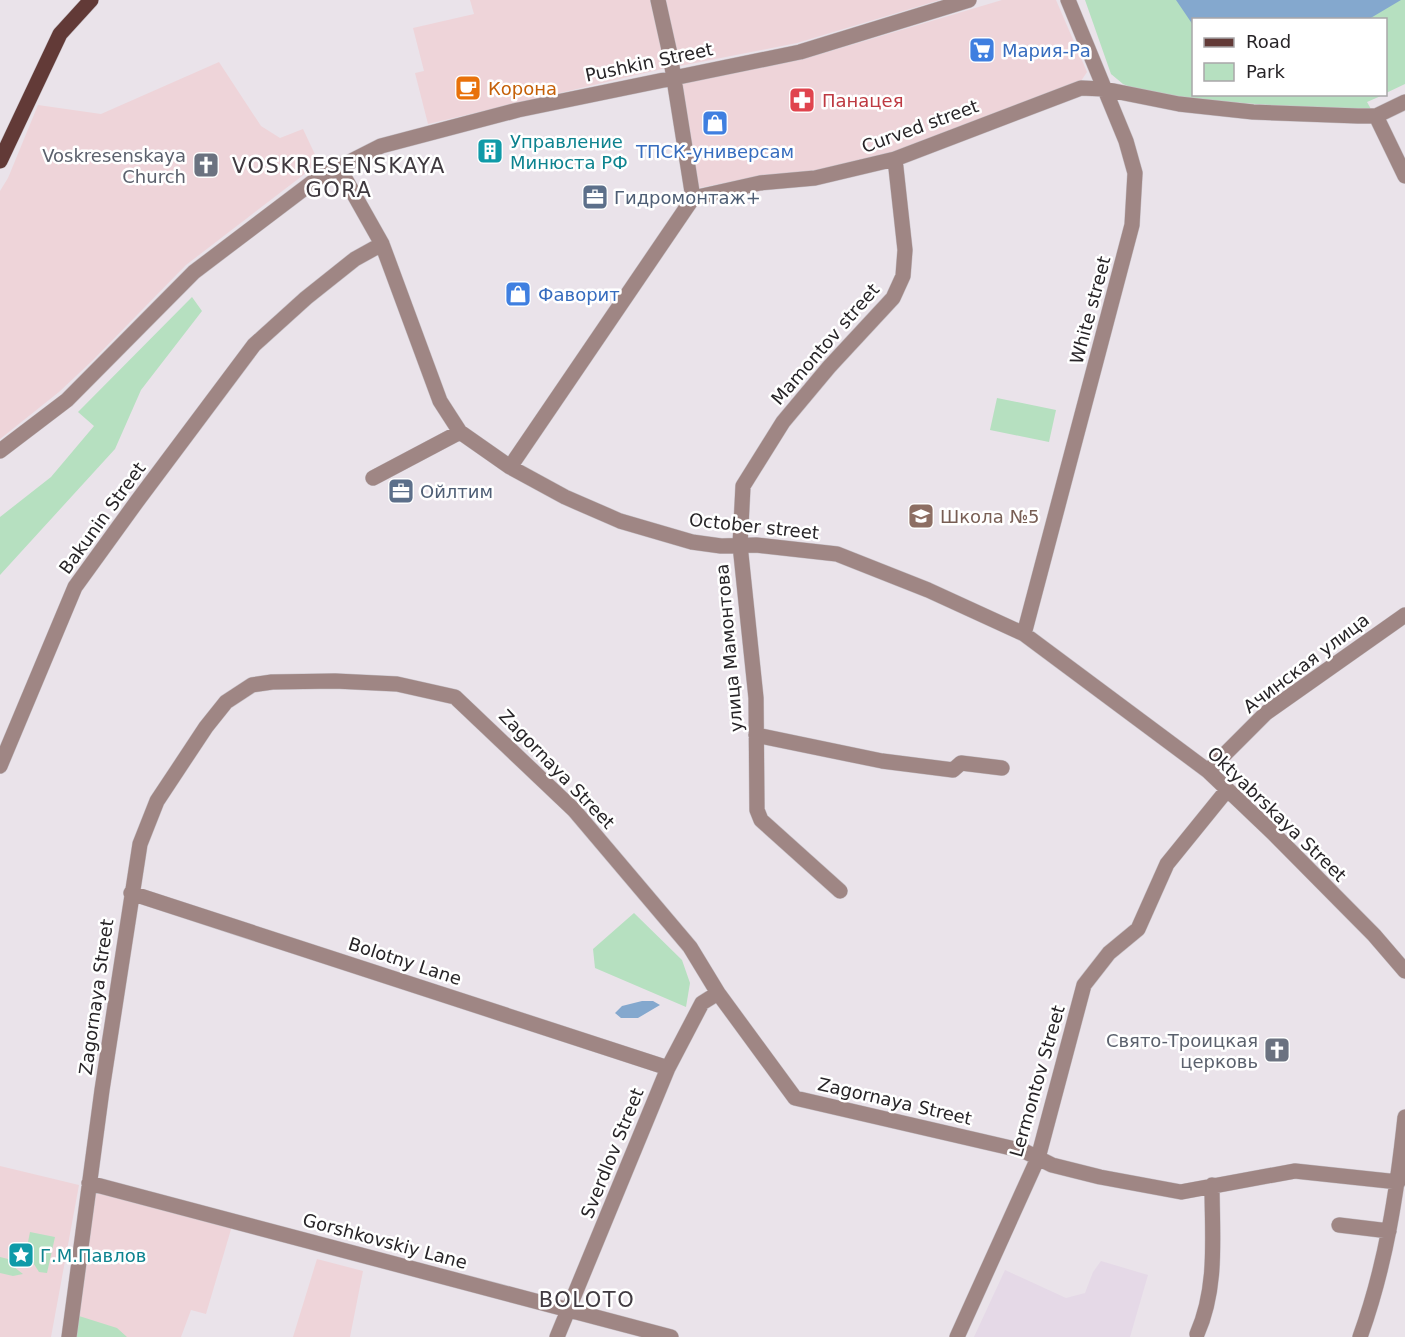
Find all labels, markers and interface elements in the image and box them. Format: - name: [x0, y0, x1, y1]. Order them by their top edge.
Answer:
- legend: [1192, 18, 1387, 96]
- text: Road: [1246, 31, 1291, 52]
- supermarket icon: Мария-Ра: [967, 35, 997, 65]
- street label: Pushkin Street: [583, 38, 715, 86]
- place label: Мария-Ра: [1002, 40, 1091, 61]
- text: Park: [1246, 61, 1285, 82]
- cafe icon: Корона: [453, 73, 483, 103]
- place label: Корона: [488, 78, 557, 99]
- pharmacy icon: Панацея: [787, 85, 817, 115]
- place label: Панацея: [822, 90, 904, 111]
- street label: Curved street: [859, 95, 981, 157]
- shop icon: ТПСК-универсам: [700, 108, 730, 138]
- place label: Управление Минюста РФ: [510, 131, 628, 173]
- building icon: Управление Минюста РФ: [475, 136, 505, 166]
- place label: ТПСК-универсам: [635, 141, 794, 162]
- place label: Voskresenskaya Church: [42, 145, 186, 187]
- church icon: Voskresenskaya Church: [191, 150, 221, 180]
- district label: VOSKRESENSKAYA GORA: [232, 154, 446, 202]
- office icon: Гидромонтаж+: [580, 182, 610, 212]
- place label: Гидромонтаж+: [614, 187, 761, 208]
- street label: White street: [1066, 254, 1114, 366]
- shop icon: Фаворит: [503, 279, 533, 309]
- street label: Mamontov street: [767, 279, 883, 409]
- place label: Фаворит: [538, 284, 620, 305]
- street label: Bakunin Street: [54, 458, 150, 578]
- office icon: Ойлтим: [386, 476, 416, 506]
- place label: Ойлтим: [420, 481, 493, 502]
- school or university icon: Школа №5: [906, 501, 936, 531]
- place label: Школа №5: [940, 506, 1040, 527]
- street label: October street: [688, 509, 820, 543]
- street label: улица Мамонтова: [711, 563, 747, 733]
- street label: Ачинская улица: [1239, 609, 1373, 717]
- street label: Zagornaya Street: [495, 705, 619, 833]
- street label: Oktyabrskaya Street: [1203, 742, 1351, 886]
- street label: Zagornaya Street: [75, 918, 117, 1076]
- street label: Bolotny Lane: [346, 933, 464, 989]
- street label: Lermontov Street: [1005, 1003, 1069, 1159]
- place label: Свято-Троицкая церковь: [1106, 1030, 1258, 1072]
- church icon: Свято-Троицкая церковь: [1262, 1035, 1292, 1065]
- street label: Zagornaya Street: [816, 1073, 974, 1129]
- street label: Sverdlov Street: [576, 1085, 648, 1221]
- street label: Gorshkovskiy Lane: [301, 1209, 469, 1273]
- place icon: Г.М.Павлов: [6, 1240, 36, 1270]
- place label: Г.М.Павлов: [40, 1245, 146, 1266]
- district label: BOLOTO: [539, 1288, 635, 1312]

